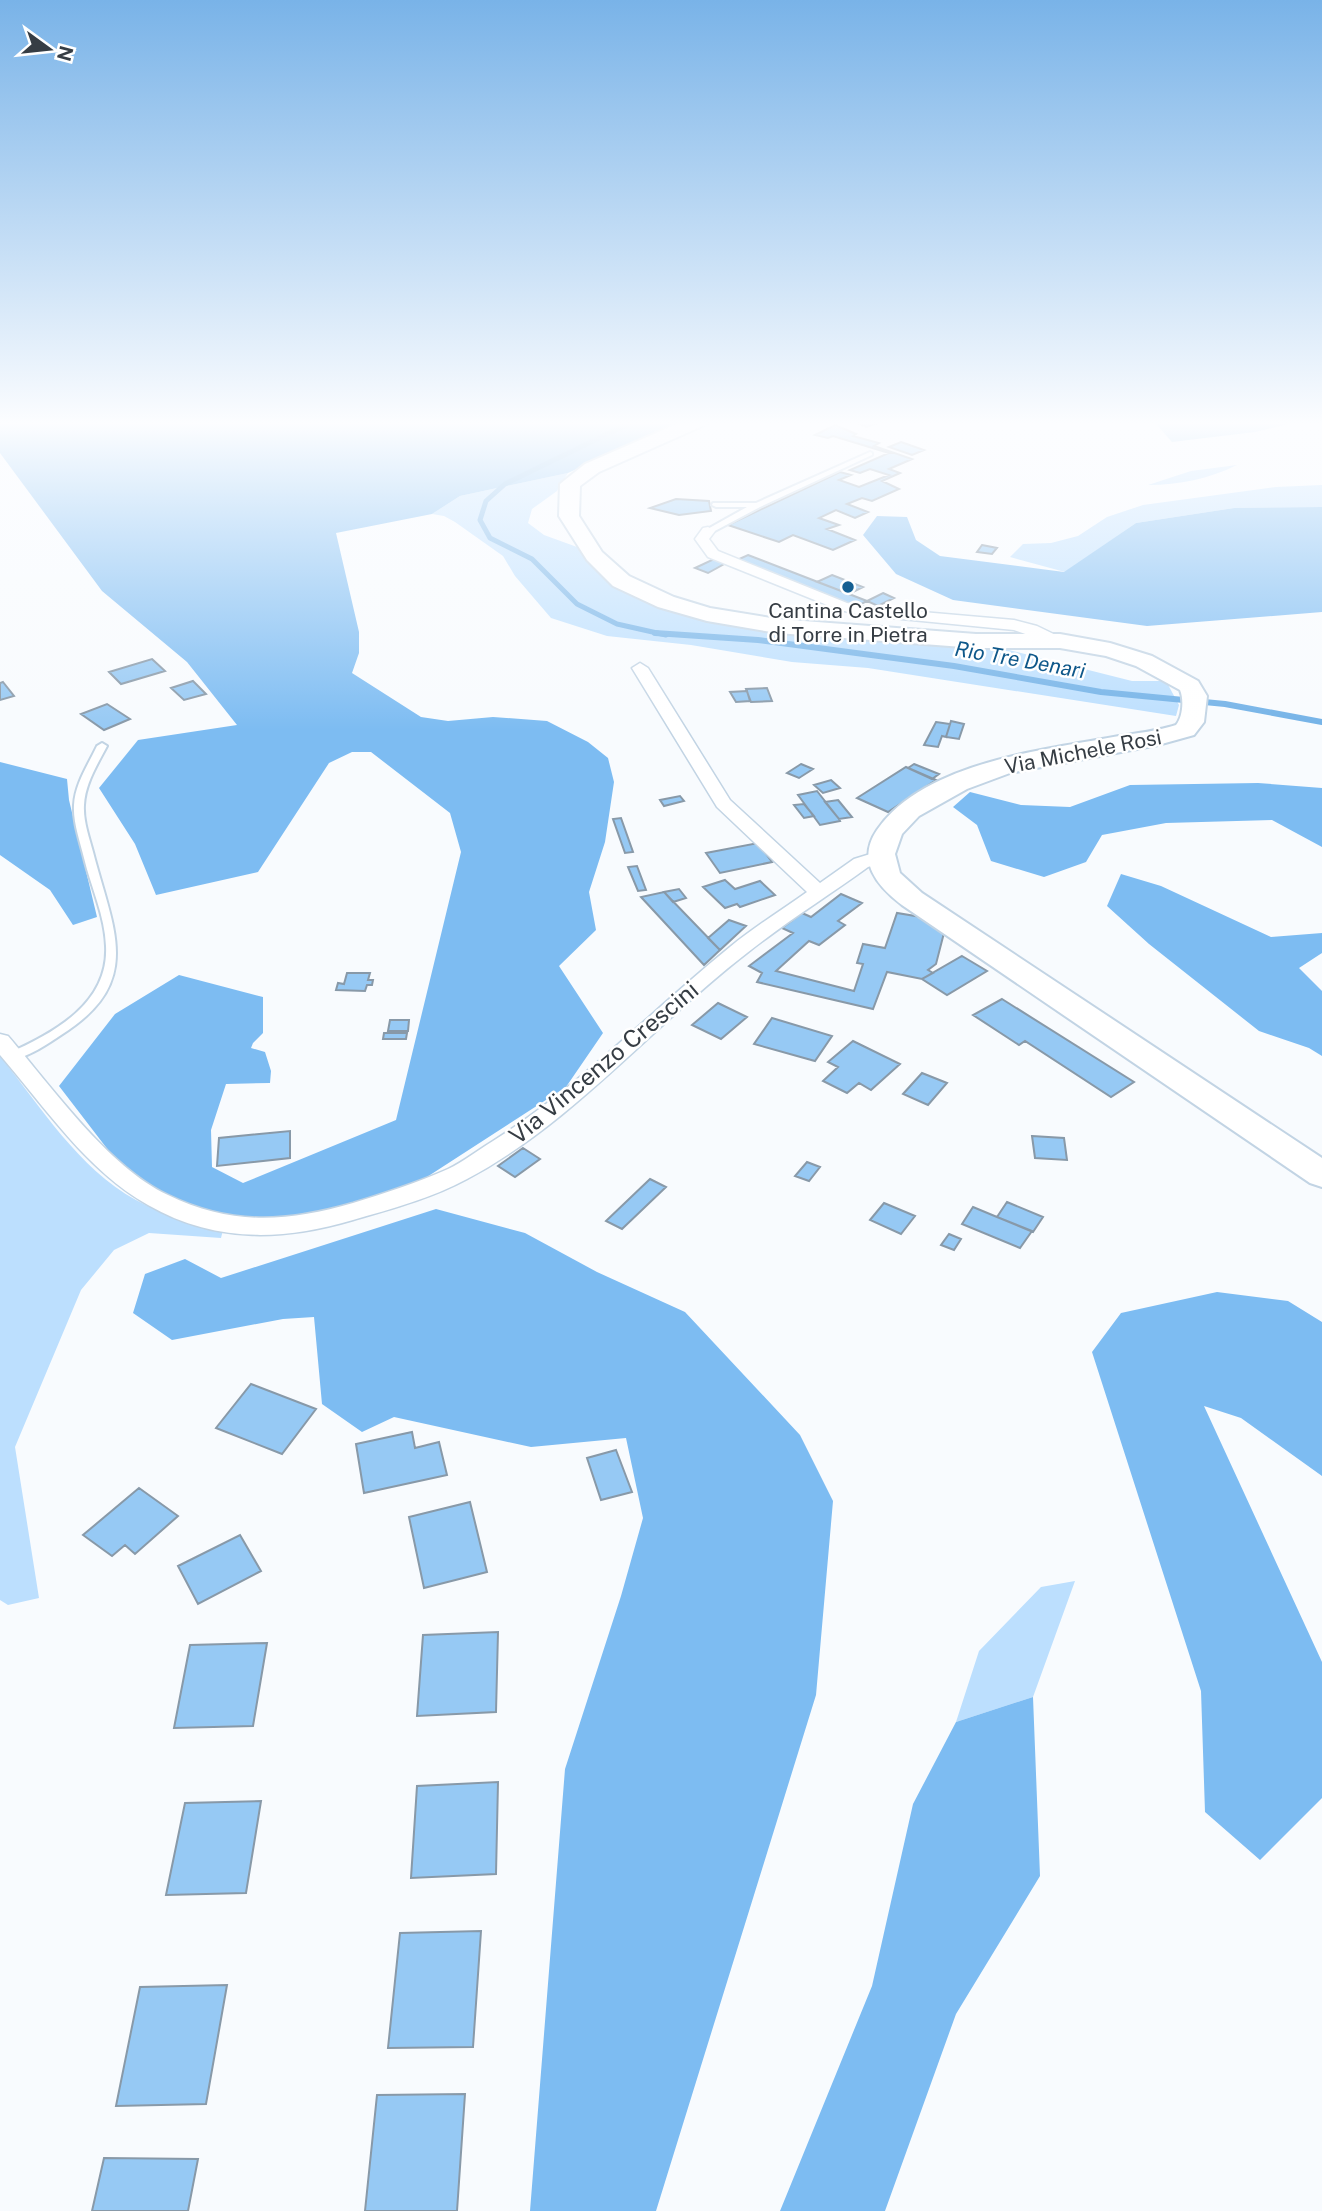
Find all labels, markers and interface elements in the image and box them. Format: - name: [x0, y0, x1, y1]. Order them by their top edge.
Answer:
- north arrow: [14, 14, 84, 84]
- text: N: [53, 43, 78, 63]
- marker: Cantina Castello di Torre in Pietra: [840, 579, 856, 595]
- place label: Cantina Castello di Torre in Pietra: [768, 598, 928, 647]
- water label: Rio Tre Denari: [953, 636, 1087, 683]
- street label: Via Michele Rosi: [1002, 724, 1163, 779]
- street label: Via Vincenzo Crescini: [503, 975, 703, 1149]

